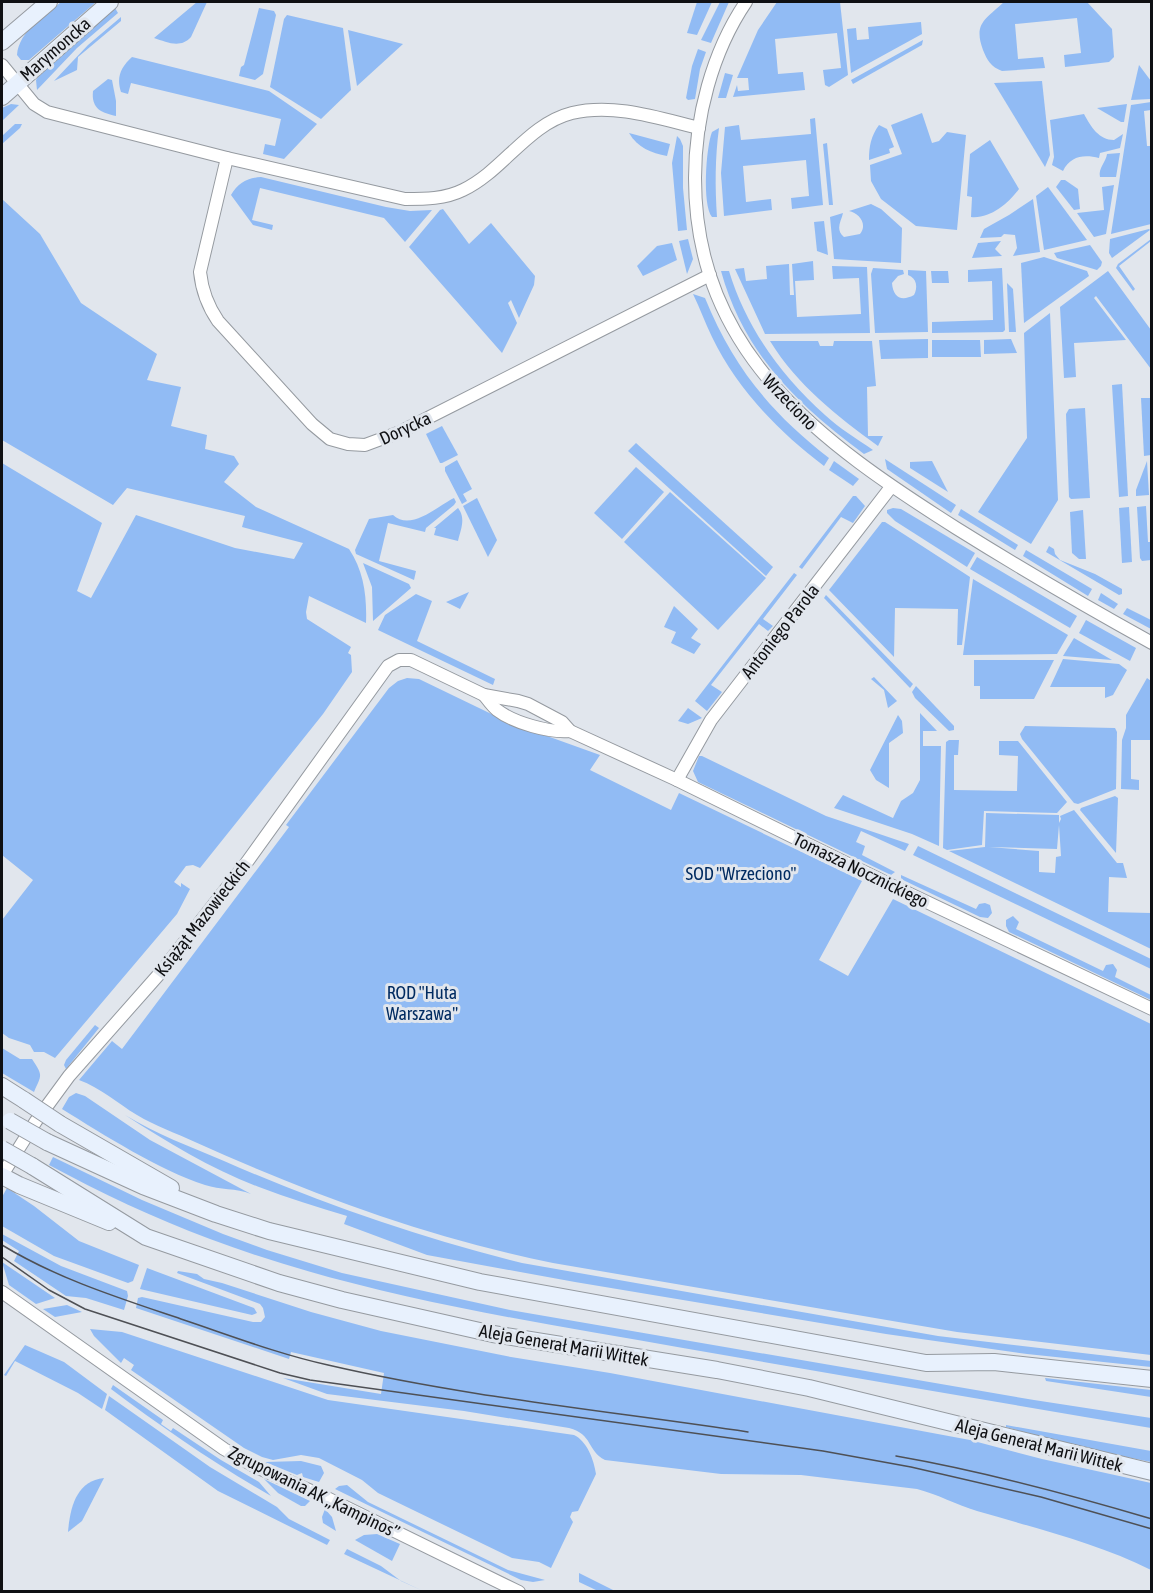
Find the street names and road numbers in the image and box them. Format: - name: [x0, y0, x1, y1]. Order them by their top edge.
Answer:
- street label: Marymoncka: [16, 13, 94, 85]
- street label: Wrzeciono: [758, 370, 822, 434]
- street label: Dorycka: [376, 407, 434, 449]
- street label: Antoniego Parola: [737, 580, 823, 682]
- street label: Tomasza Nocznickiego: [790, 828, 932, 912]
- street label: Książąt Mazowieckich: [150, 856, 254, 980]
- street label: Aleja Generał Marii Wittek: [478, 1320, 650, 1370]
- street label: Aleja Generał Marii Wittek: [953, 1414, 1125, 1476]
- street label: Zgrupowania AK „Kampinos”: [225, 1441, 403, 1543]

